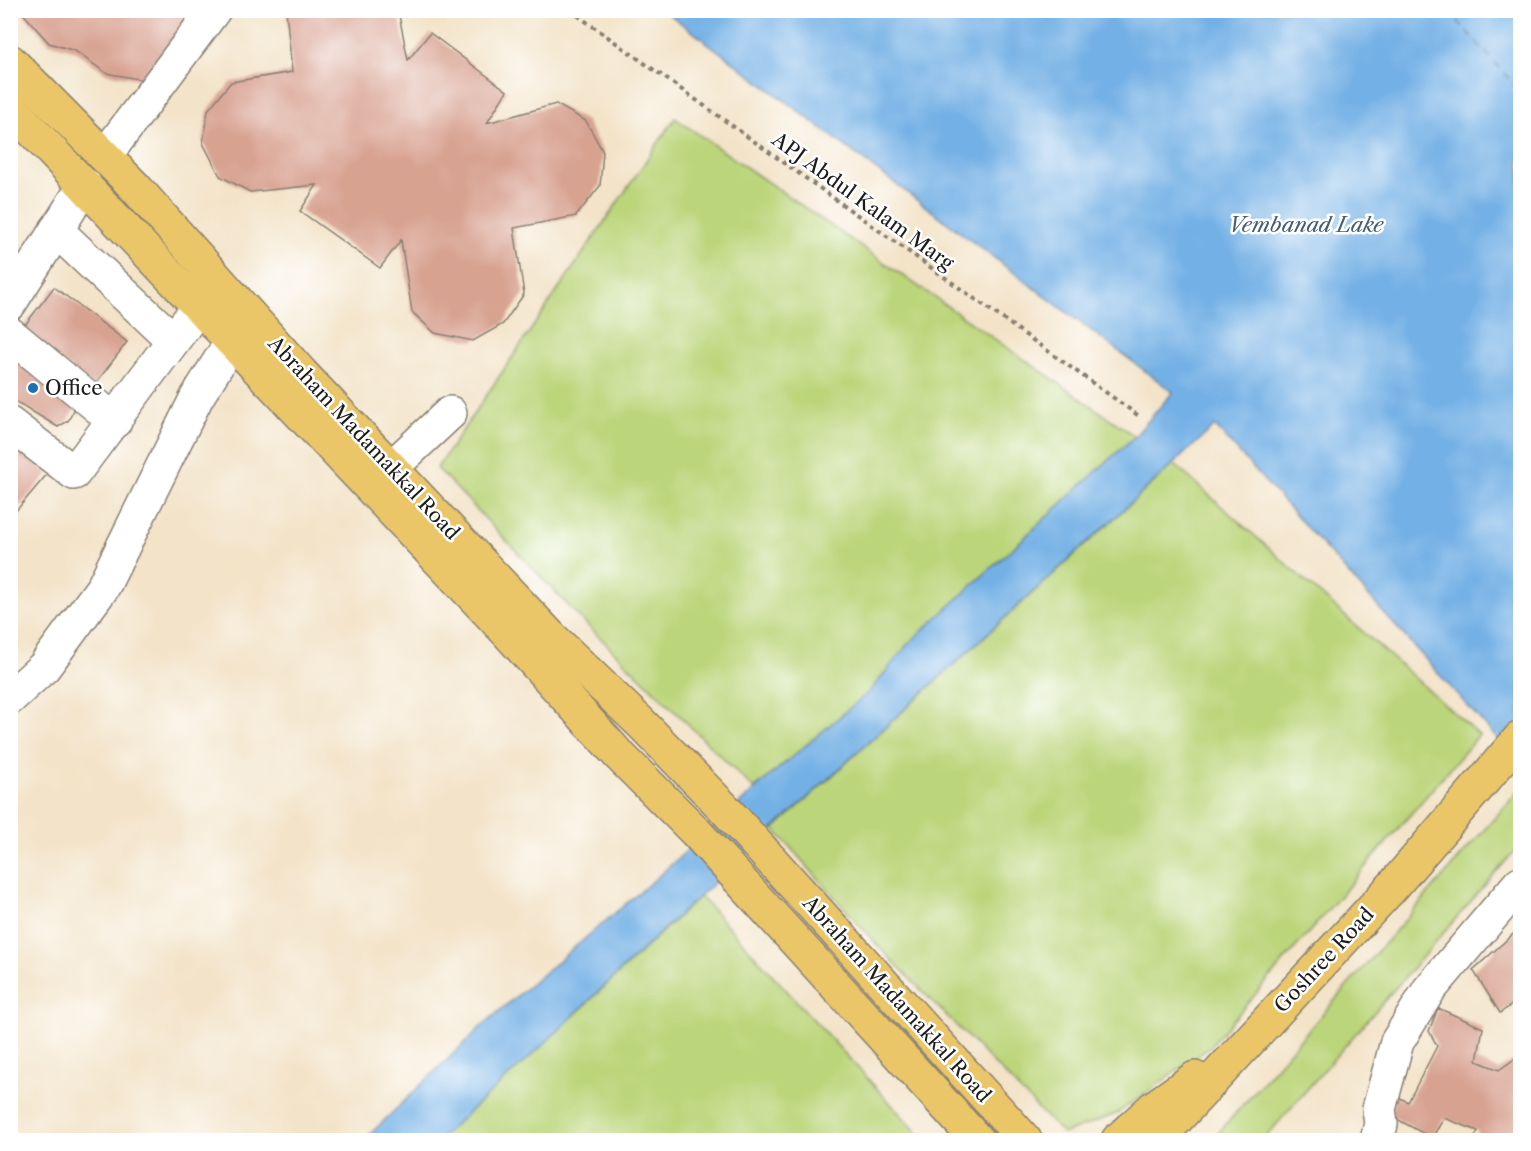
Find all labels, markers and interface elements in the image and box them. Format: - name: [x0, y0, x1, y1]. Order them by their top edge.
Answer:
- street label: APJ Abdul Kalam Marg: [767, 126, 959, 275]
- water label: Vembanad Lake: [1229, 212, 1384, 237]
- street label: Abraham Madamakkal Road: [263, 331, 465, 545]
- place label: Office: [45, 376, 103, 400]
- marker: Office: [26, 381, 40, 395]
- street label: Abraham Madamakkal Road: [797, 890, 996, 1107]
- street label: Goshree Road: [1269, 902, 1379, 1018]

